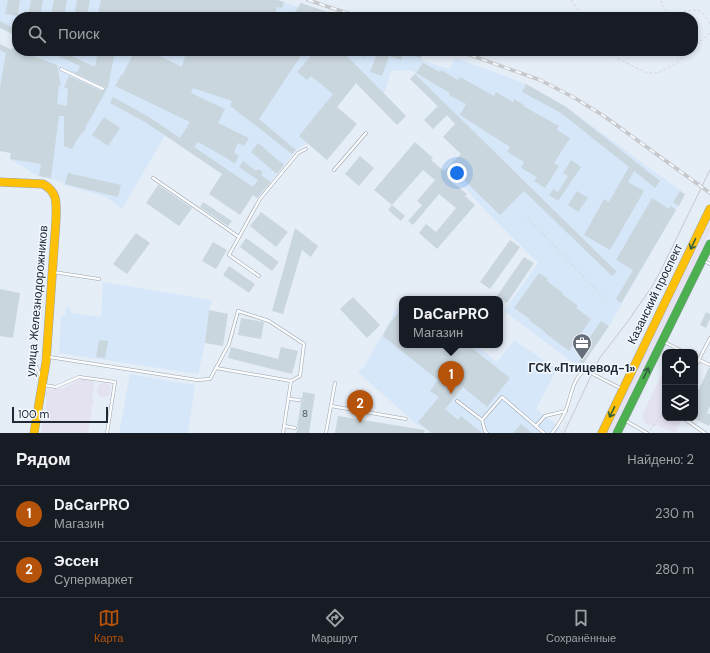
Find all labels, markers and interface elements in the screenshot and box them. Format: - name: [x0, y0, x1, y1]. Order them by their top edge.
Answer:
- search box: [12, 12, 698, 56]
- icon: search: [26, 23, 48, 45]
- text: Поиск: [58, 24, 100, 44]
- your location: [447, 163, 467, 183]
- street label: улица Железнодорожников: [22, 225, 52, 377]
- one-way arrow: [689, 238, 696, 250]
- street label: Казанский проспект: [624, 241, 687, 347]
- popup: [399, 296, 503, 348]
- text: DaCarPRO: [413, 304, 489, 324]
- text: Магазин: [413, 324, 463, 341]
- office icon: ГСК «Птицевод-1»: [571, 332, 593, 360]
- map controls: [662, 349, 698, 421]
- button: locate: [662, 349, 698, 385]
- place label: ГСК «Птицевод-1»: [528, 360, 636, 376]
- pin: 1: [438, 361, 464, 394]
- one-way arrow: [643, 367, 650, 379]
- button: layers: [662, 385, 698, 421]
- pin: 2: [347, 390, 373, 423]
- scale bar: [12, 405, 108, 424]
- one-way arrow: [608, 405, 615, 417]
- text: 100 m: [18, 407, 49, 421]
- house number: 8: [302, 407, 308, 420]
- text: Рядом: [16, 448, 71, 470]
- text: Найдено: 2: [627, 451, 694, 468]
- text: DaCarPRO: [54, 495, 130, 515]
- text: 1: [27, 505, 31, 522]
- text: 230 m: [655, 505, 694, 522]
- text: Магазин: [54, 515, 104, 532]
- text: Эссен: [54, 551, 99, 571]
- text: 2: [25, 561, 33, 578]
- text: 280 m: [655, 561, 694, 578]
- text: Супермаркет: [54, 571, 133, 588]
- tab: Карта: [94, 607, 123, 645]
- tab: Маршрут: [311, 607, 358, 645]
- tab: Сохранённые: [546, 607, 616, 645]

